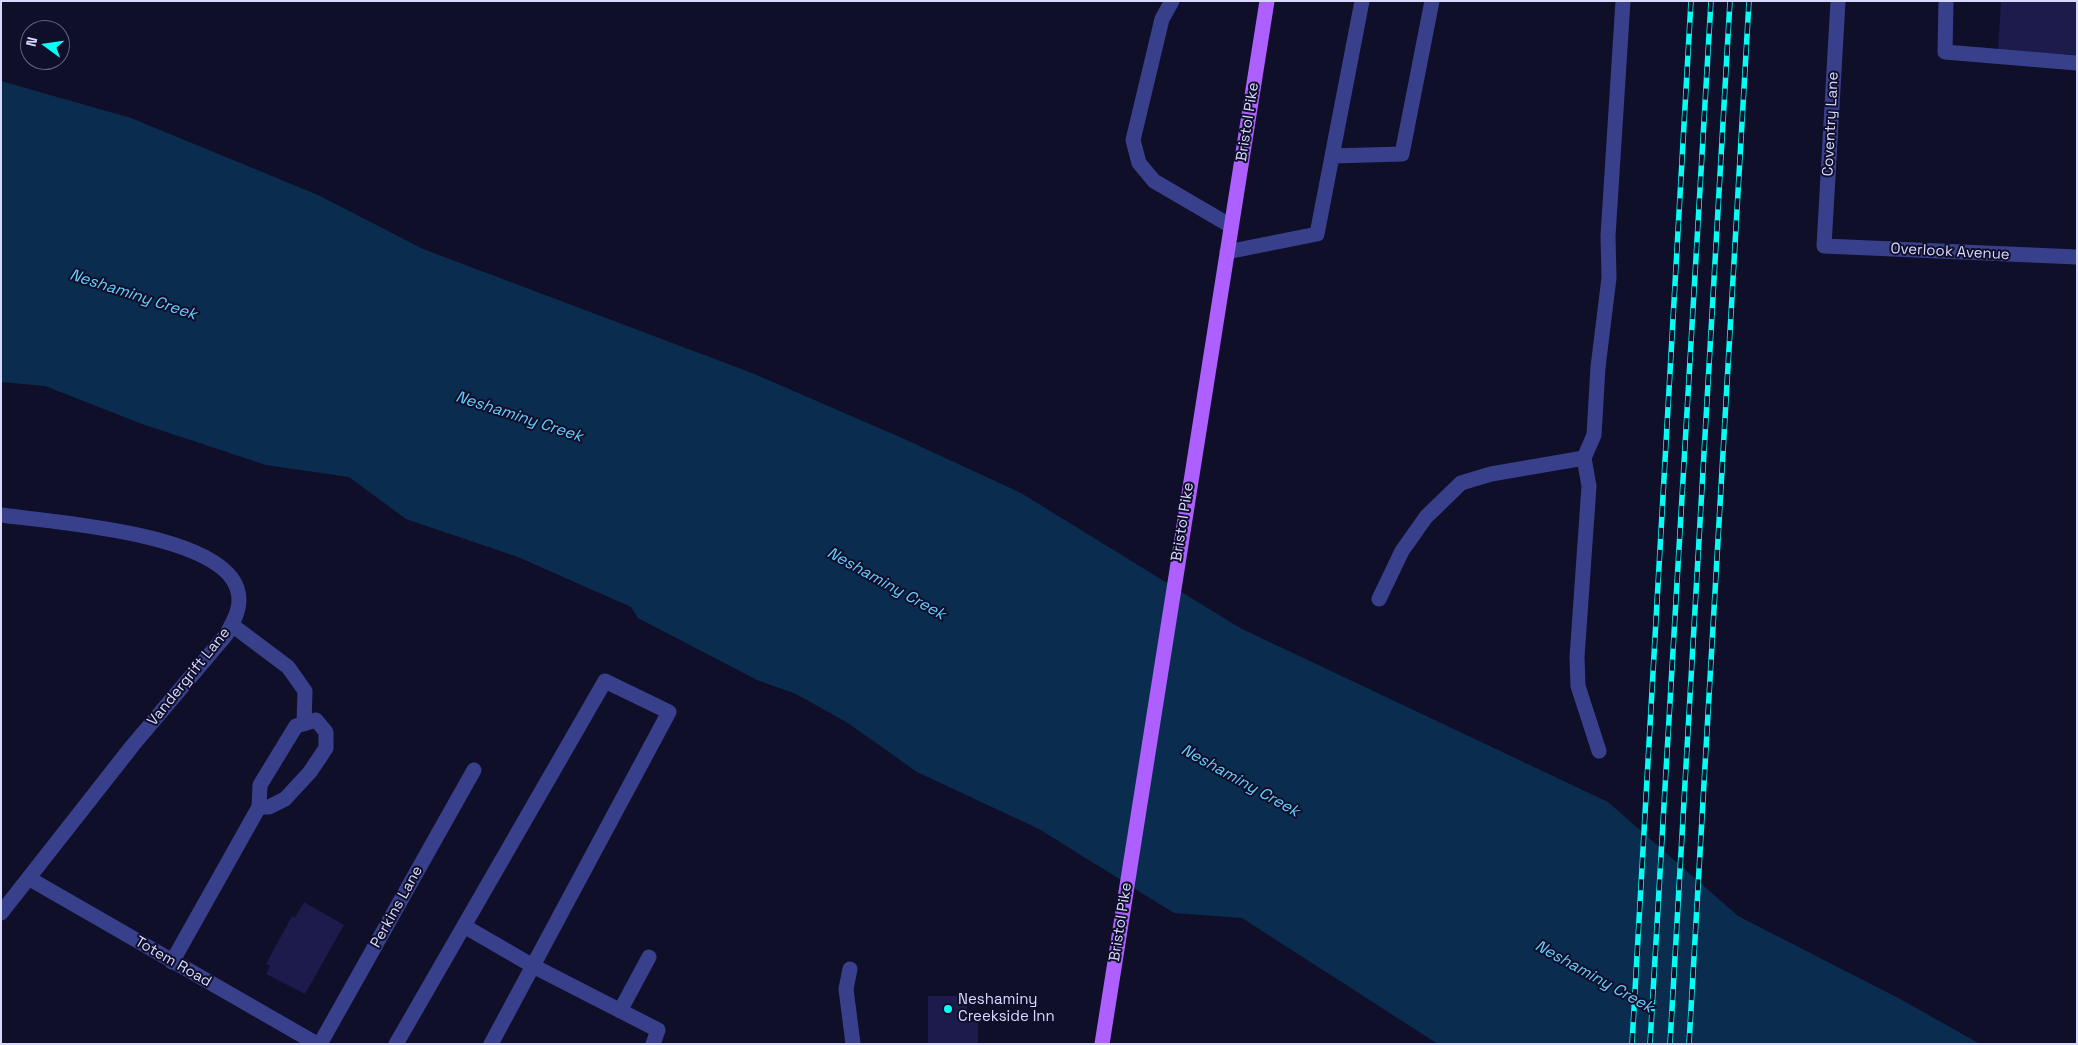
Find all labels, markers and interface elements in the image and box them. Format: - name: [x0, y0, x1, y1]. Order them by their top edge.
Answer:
- north arrow: [20, 20, 70, 70]
- text: N: [22, 35, 41, 48]
- street label: Coventry Lane: [1819, 71, 1843, 177]
- street label: Bristol Pike: [1233, 81, 1263, 163]
- street label: Overlook Avenue: [1890, 240, 2010, 264]
- water label: Neshaminy Creek: [67, 265, 199, 325]
- water label: Neshaminy Creek: [453, 387, 585, 447]
- street label: Bristol Pike: [1168, 481, 1198, 563]
- water label: Neshaminy Creek: [823, 544, 949, 624]
- street label: Vandergrift Lane: [144, 624, 234, 730]
- water label: Neshaminy Creek: [1177, 741, 1303, 821]
- street label: Perkins Lane: [367, 863, 427, 951]
- street label: Bristol Pike: [1106, 881, 1136, 963]
- street label: Totem Road: [132, 933, 214, 991]
- water label: Neshaminy Creek: [1531, 937, 1657, 1017]
- place label: Neshaminy Creekside Inn: [958, 991, 1055, 1026]
- marker: Neshaminy Creekside Inn: [942, 1003, 954, 1015]

